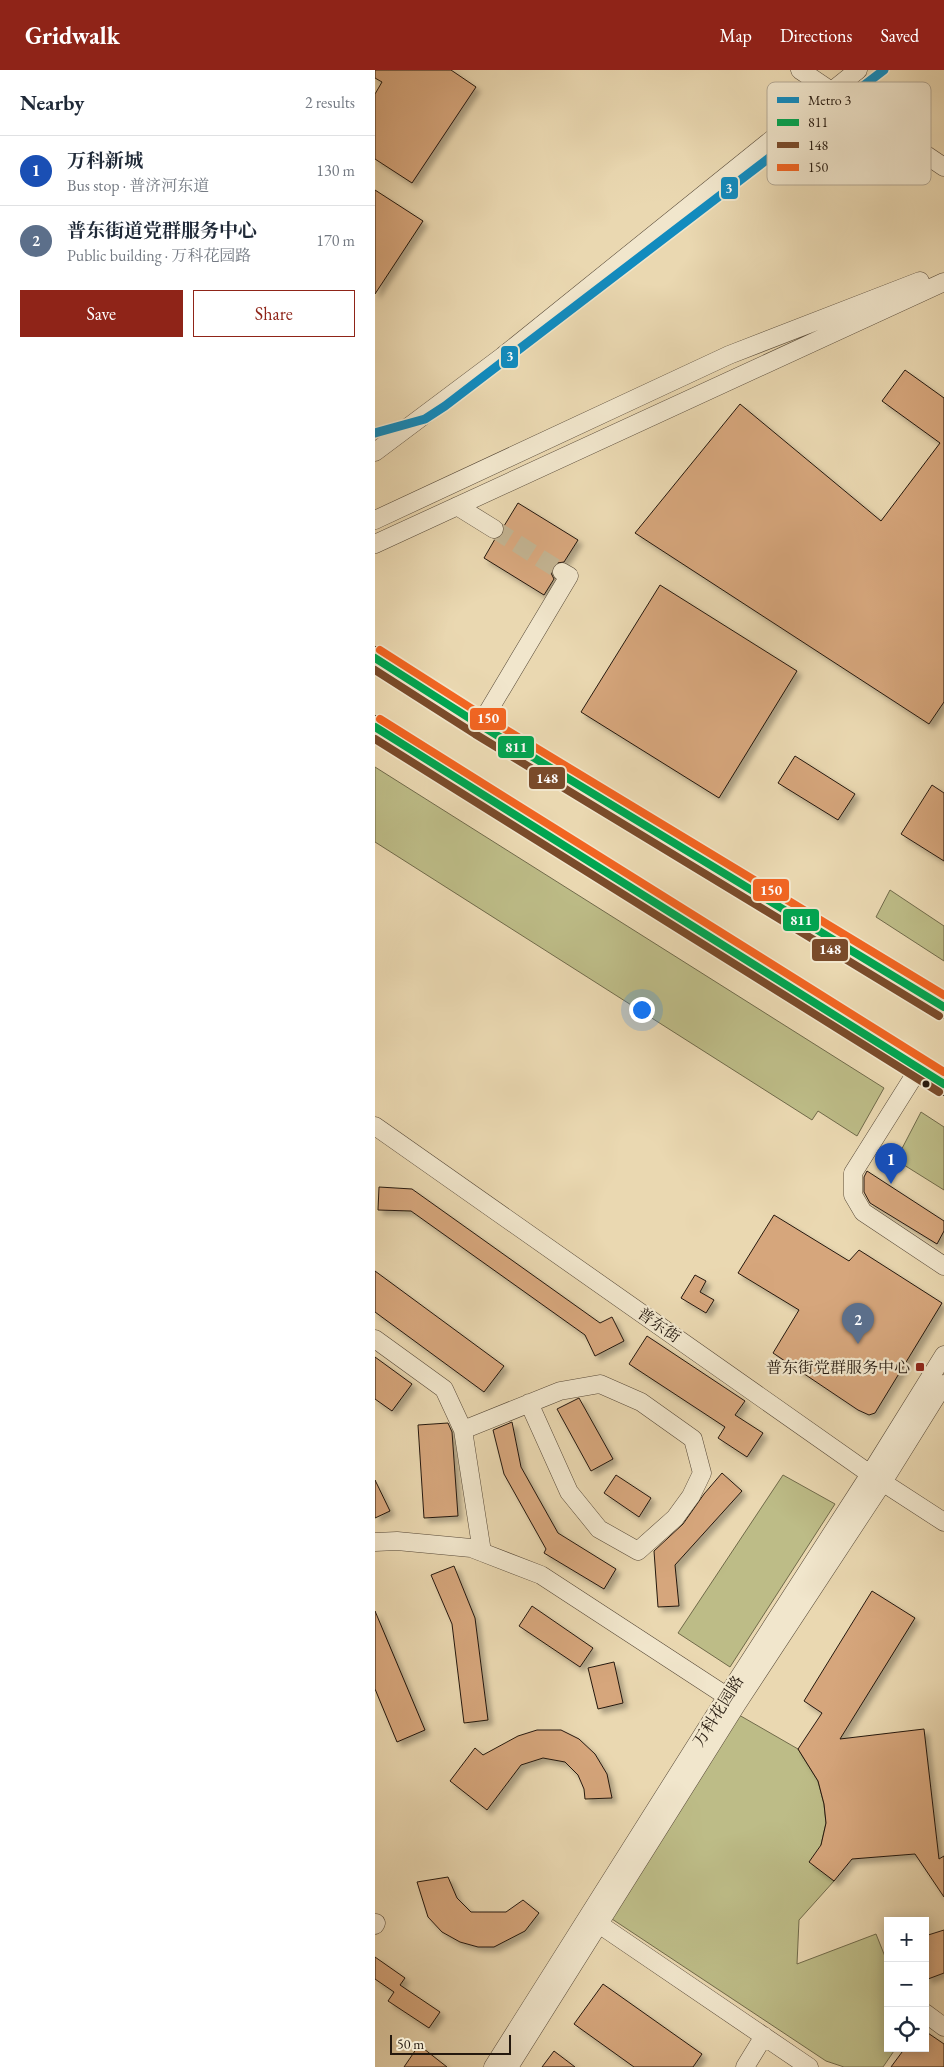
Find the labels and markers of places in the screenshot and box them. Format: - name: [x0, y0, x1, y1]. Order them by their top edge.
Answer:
- unlabelled marker: [921, 1079, 931, 1089]
- pin: 1: [875, 1143, 907, 1184]
- pin: 2: [842, 1303, 874, 1344]
- place label: 普东街党群服务中心: [766, 1357, 910, 1378]
- marker: 普东街党群服务中心: [914, 1361, 926, 1373]

